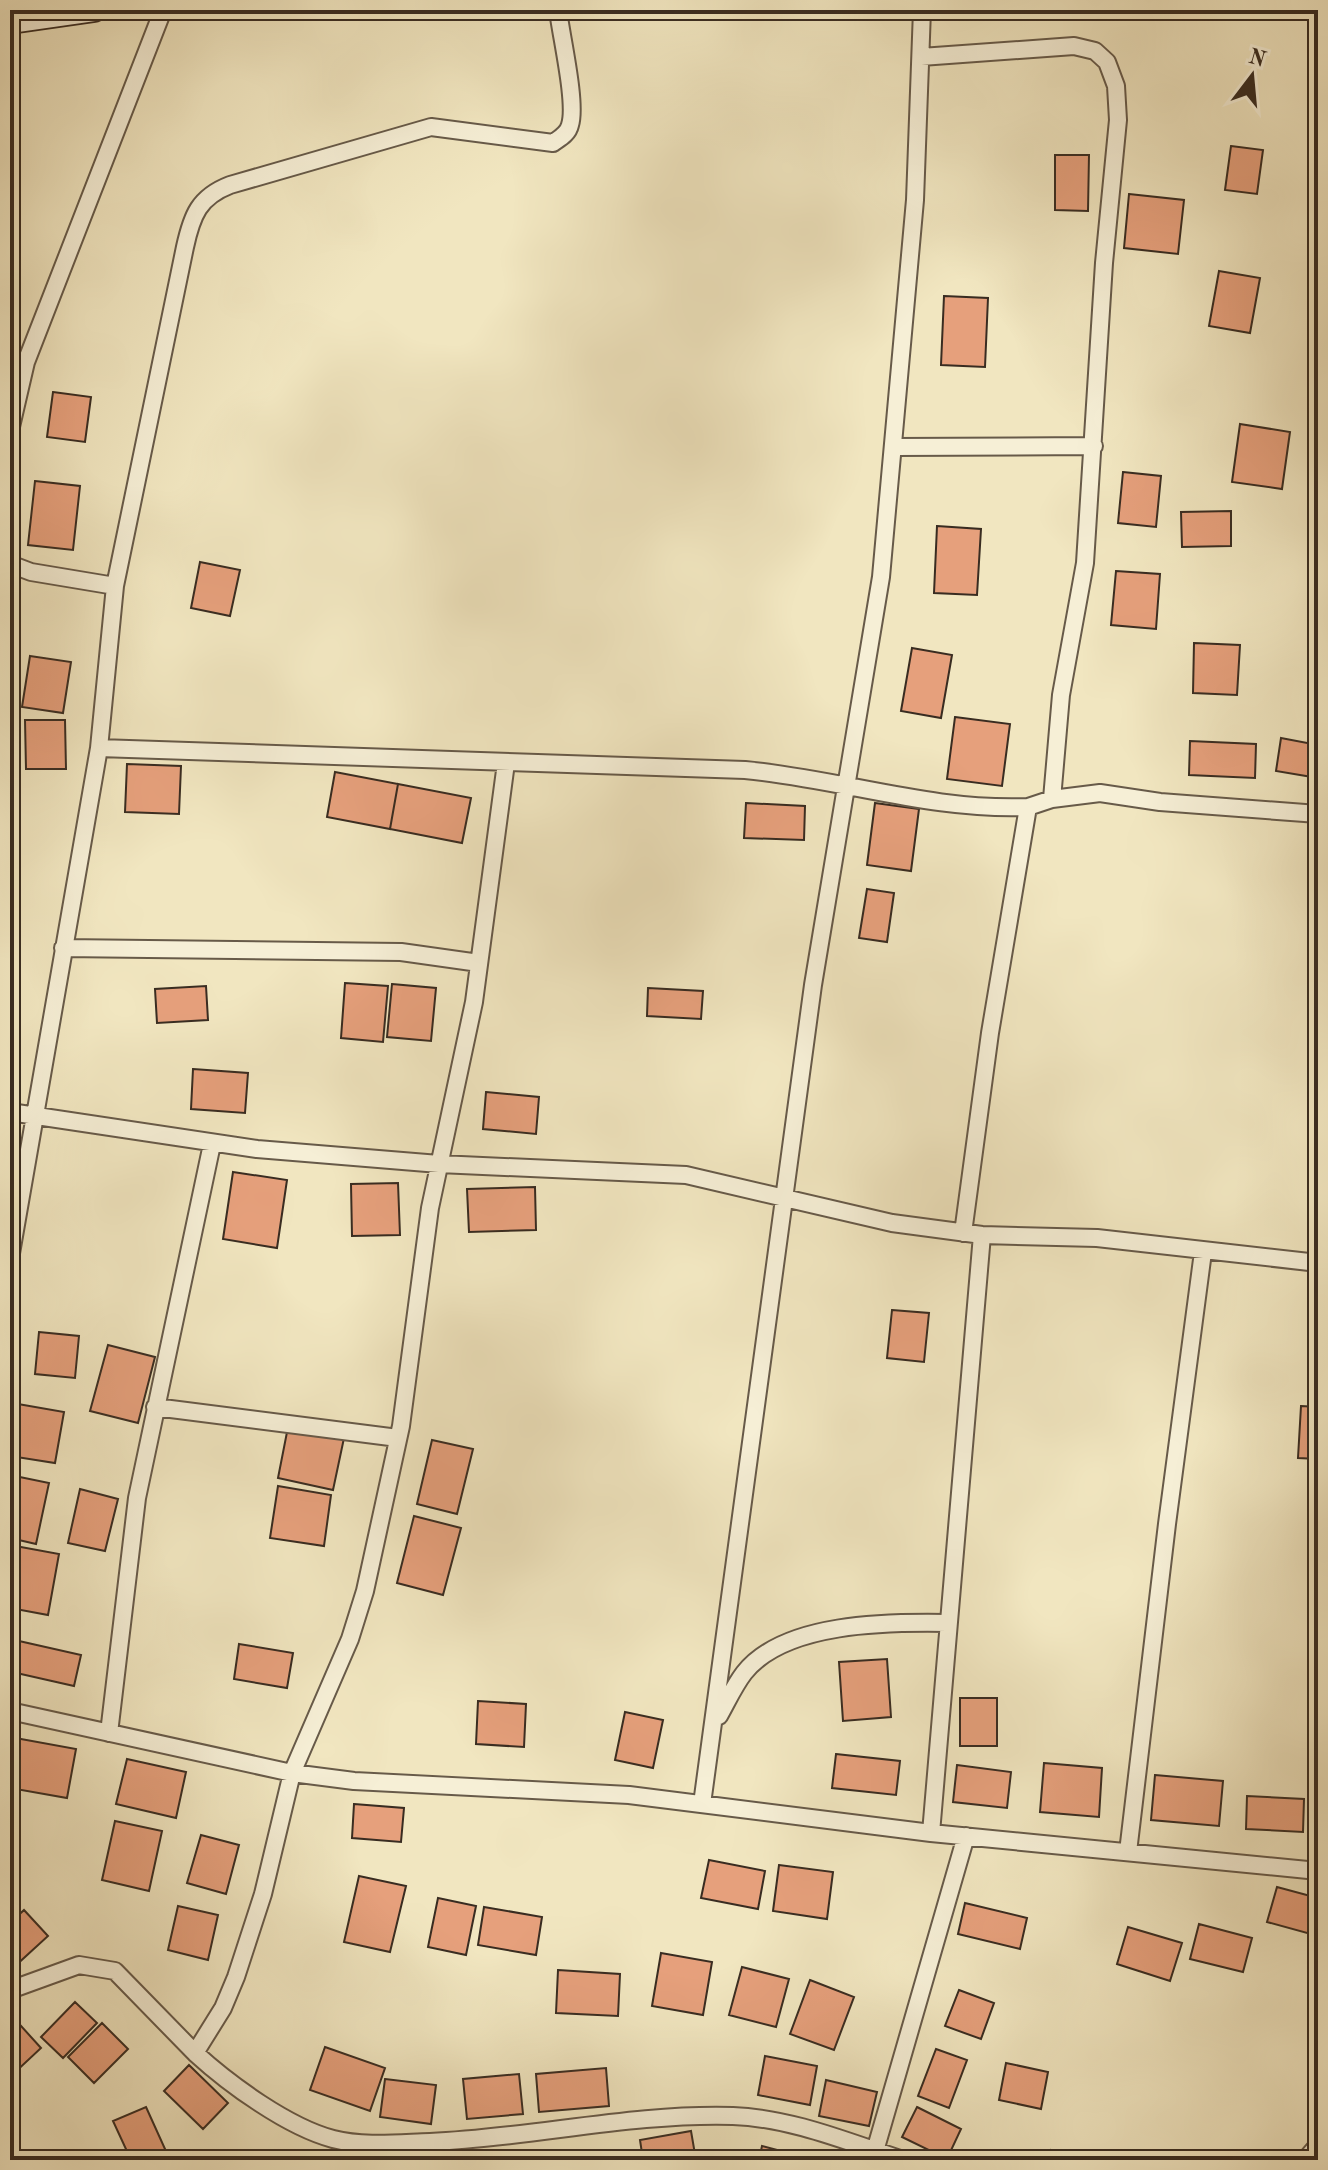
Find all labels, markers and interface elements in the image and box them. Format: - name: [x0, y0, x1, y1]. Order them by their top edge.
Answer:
- north arrow: [1212, 36, 1292, 116]
- text: N: [1246, 46, 1268, 72]

